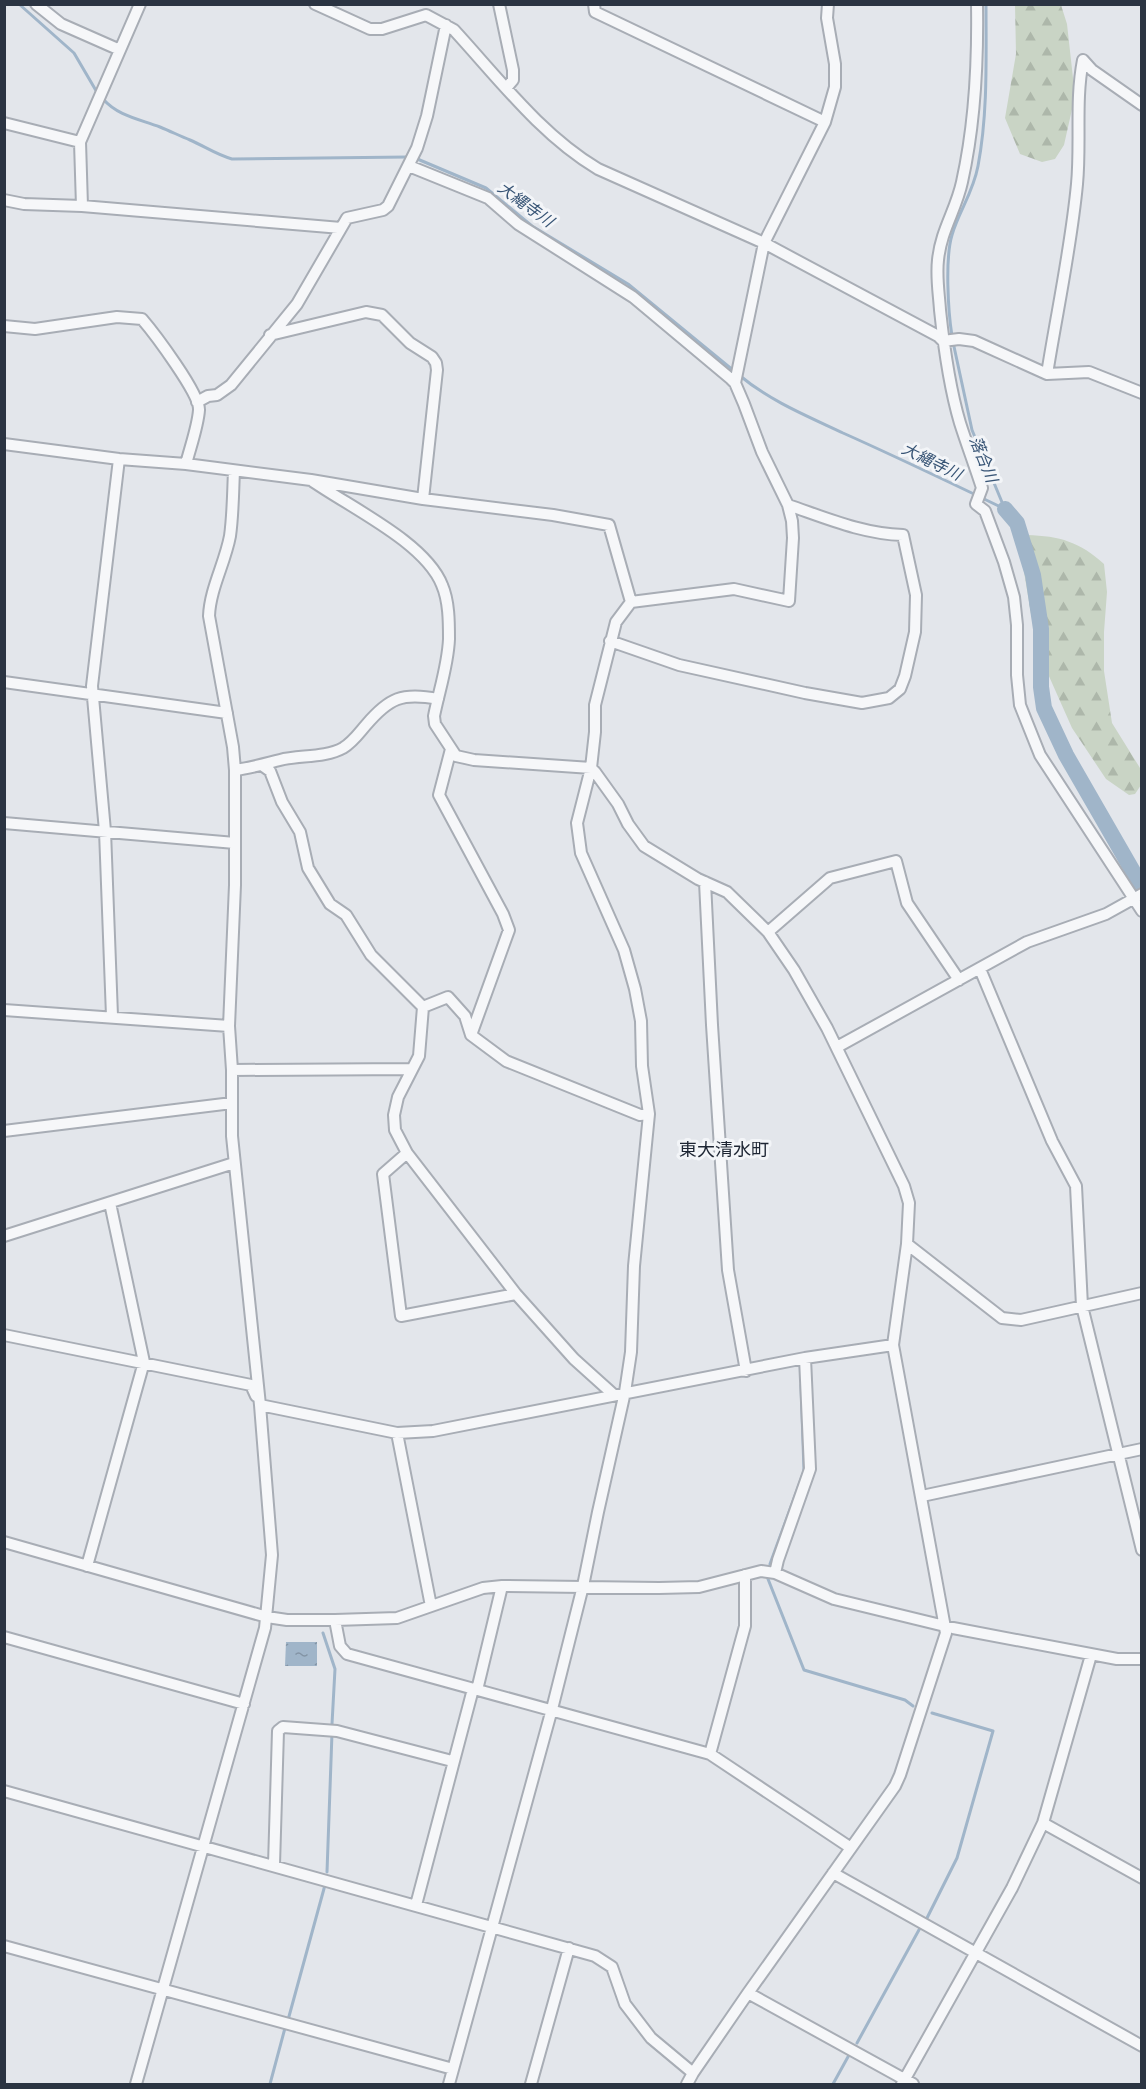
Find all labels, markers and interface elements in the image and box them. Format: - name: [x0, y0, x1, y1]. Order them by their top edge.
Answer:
- water label: 大縄寺川: [495, 178, 559, 231]
- water label: 落合川: [967, 433, 1002, 486]
- water label: 大縄寺川: [899, 439, 966, 484]
- district label: 東大清水町: [679, 1139, 769, 1160]

